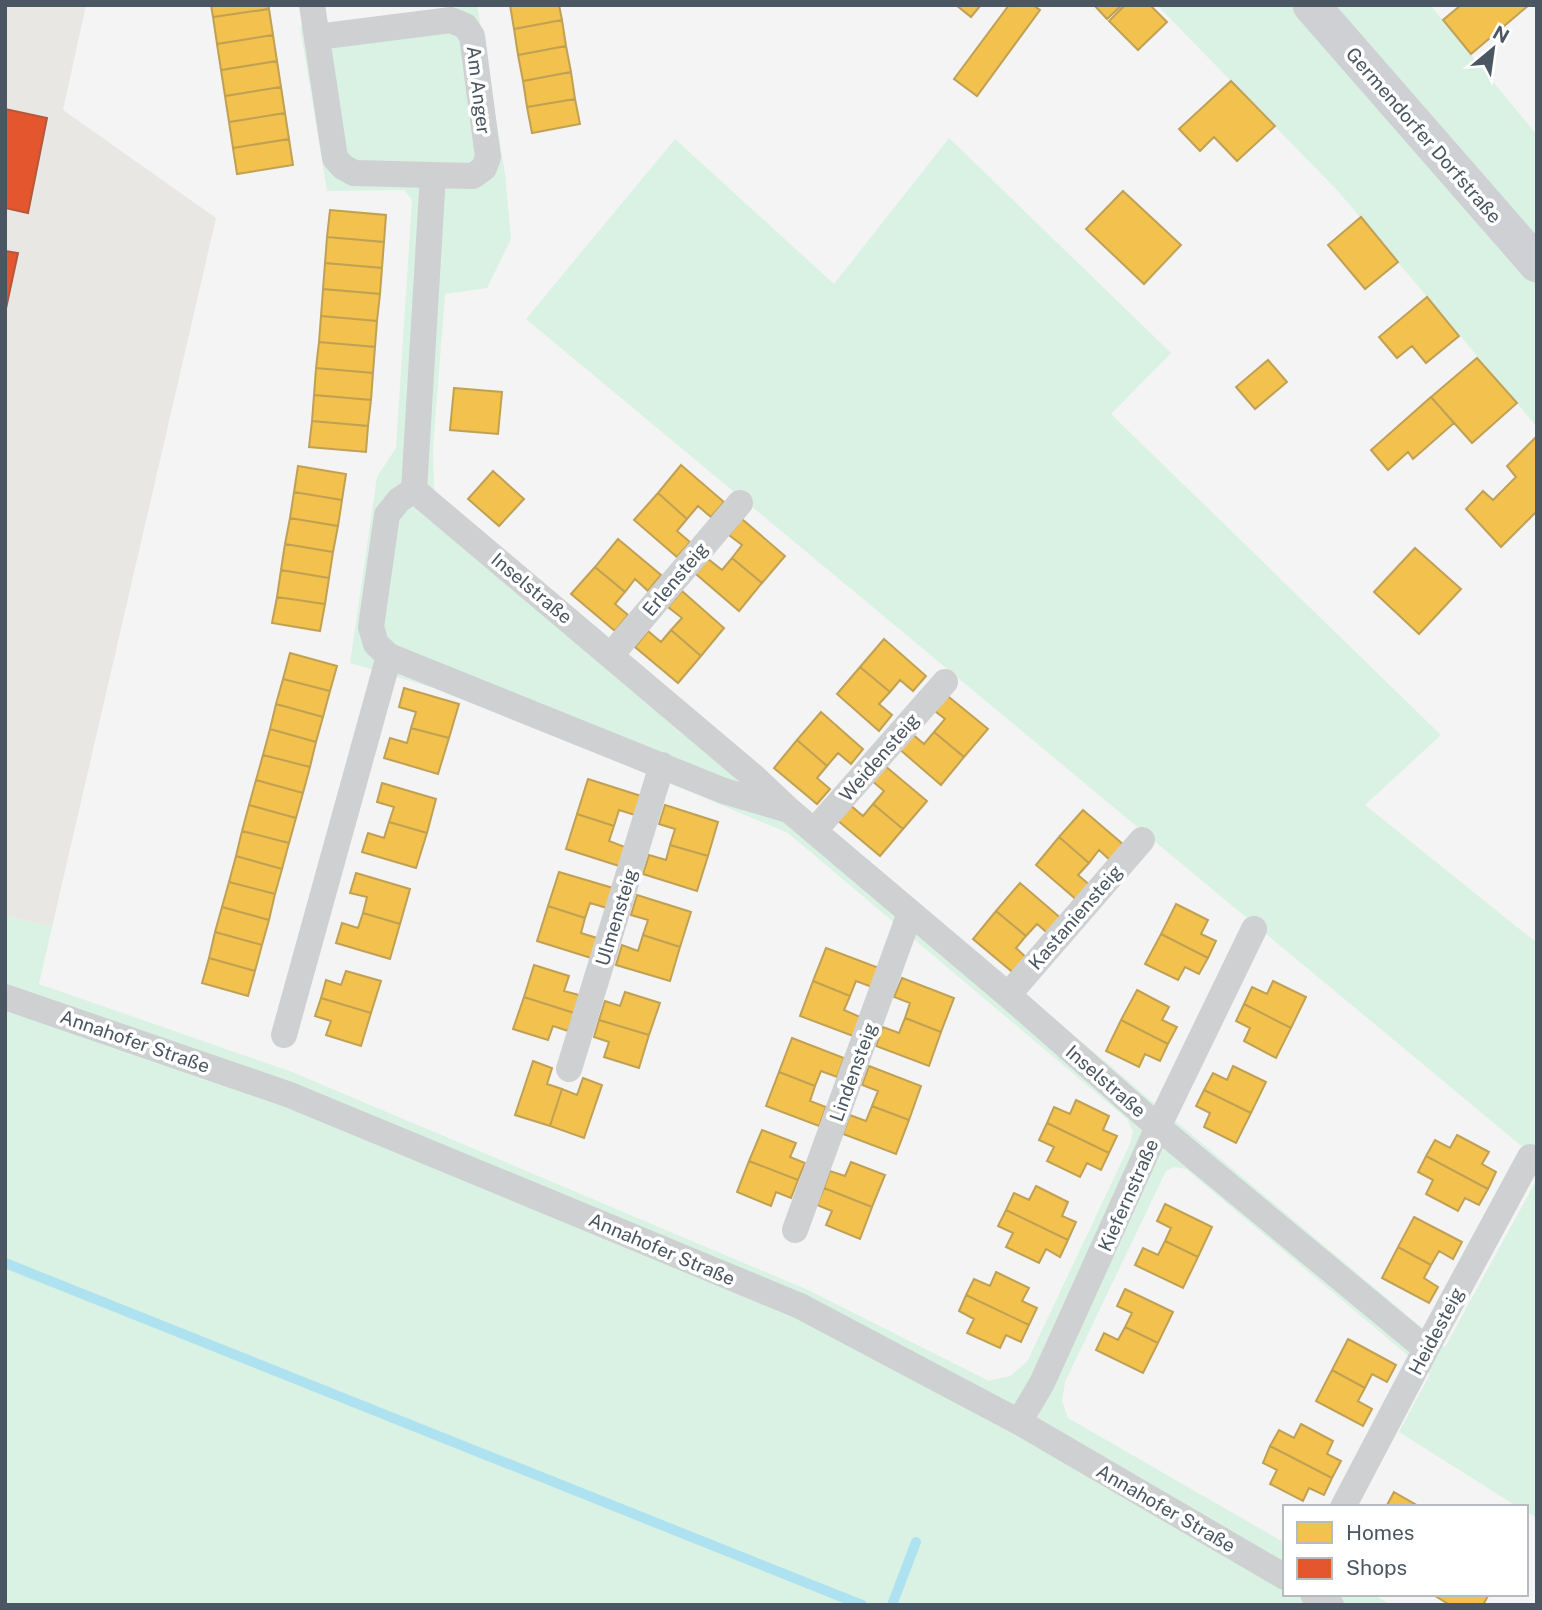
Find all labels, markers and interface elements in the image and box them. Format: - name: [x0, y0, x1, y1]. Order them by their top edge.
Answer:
- north arrow: [1458, 14, 1528, 84]
- text: N: [1489, 21, 1513, 47]
- street label: Germendorfer Dorfstraße: [1342, 43, 1506, 227]
- street label: Am Anger: [463, 45, 495, 135]
- street label: Erlensteig: [638, 537, 712, 620]
- street label: Inselstraße: [487, 548, 577, 628]
- street label: Weidensteig: [835, 708, 923, 806]
- street label: Kastaniensteig: [1024, 860, 1127, 974]
- street label: Ulmensteig: [591, 865, 641, 968]
- street label: Annahofer Straße: [57, 1005, 213, 1077]
- street label: Lindensteig: [825, 1019, 881, 1124]
- street label: Inselstraße: [1062, 1040, 1150, 1122]
- street label: Kiefernstraße: [1093, 1135, 1163, 1255]
- street label: Annahofer Straße: [586, 1208, 738, 1290]
- street label: Heidesteig: [1404, 1283, 1468, 1378]
- street label: Annahofer Straße: [1093, 1459, 1239, 1557]
- legend: [1283, 1505, 1528, 1596]
- text: Homes: [1346, 1520, 1414, 1545]
- text: Shops: [1346, 1555, 1407, 1580]

